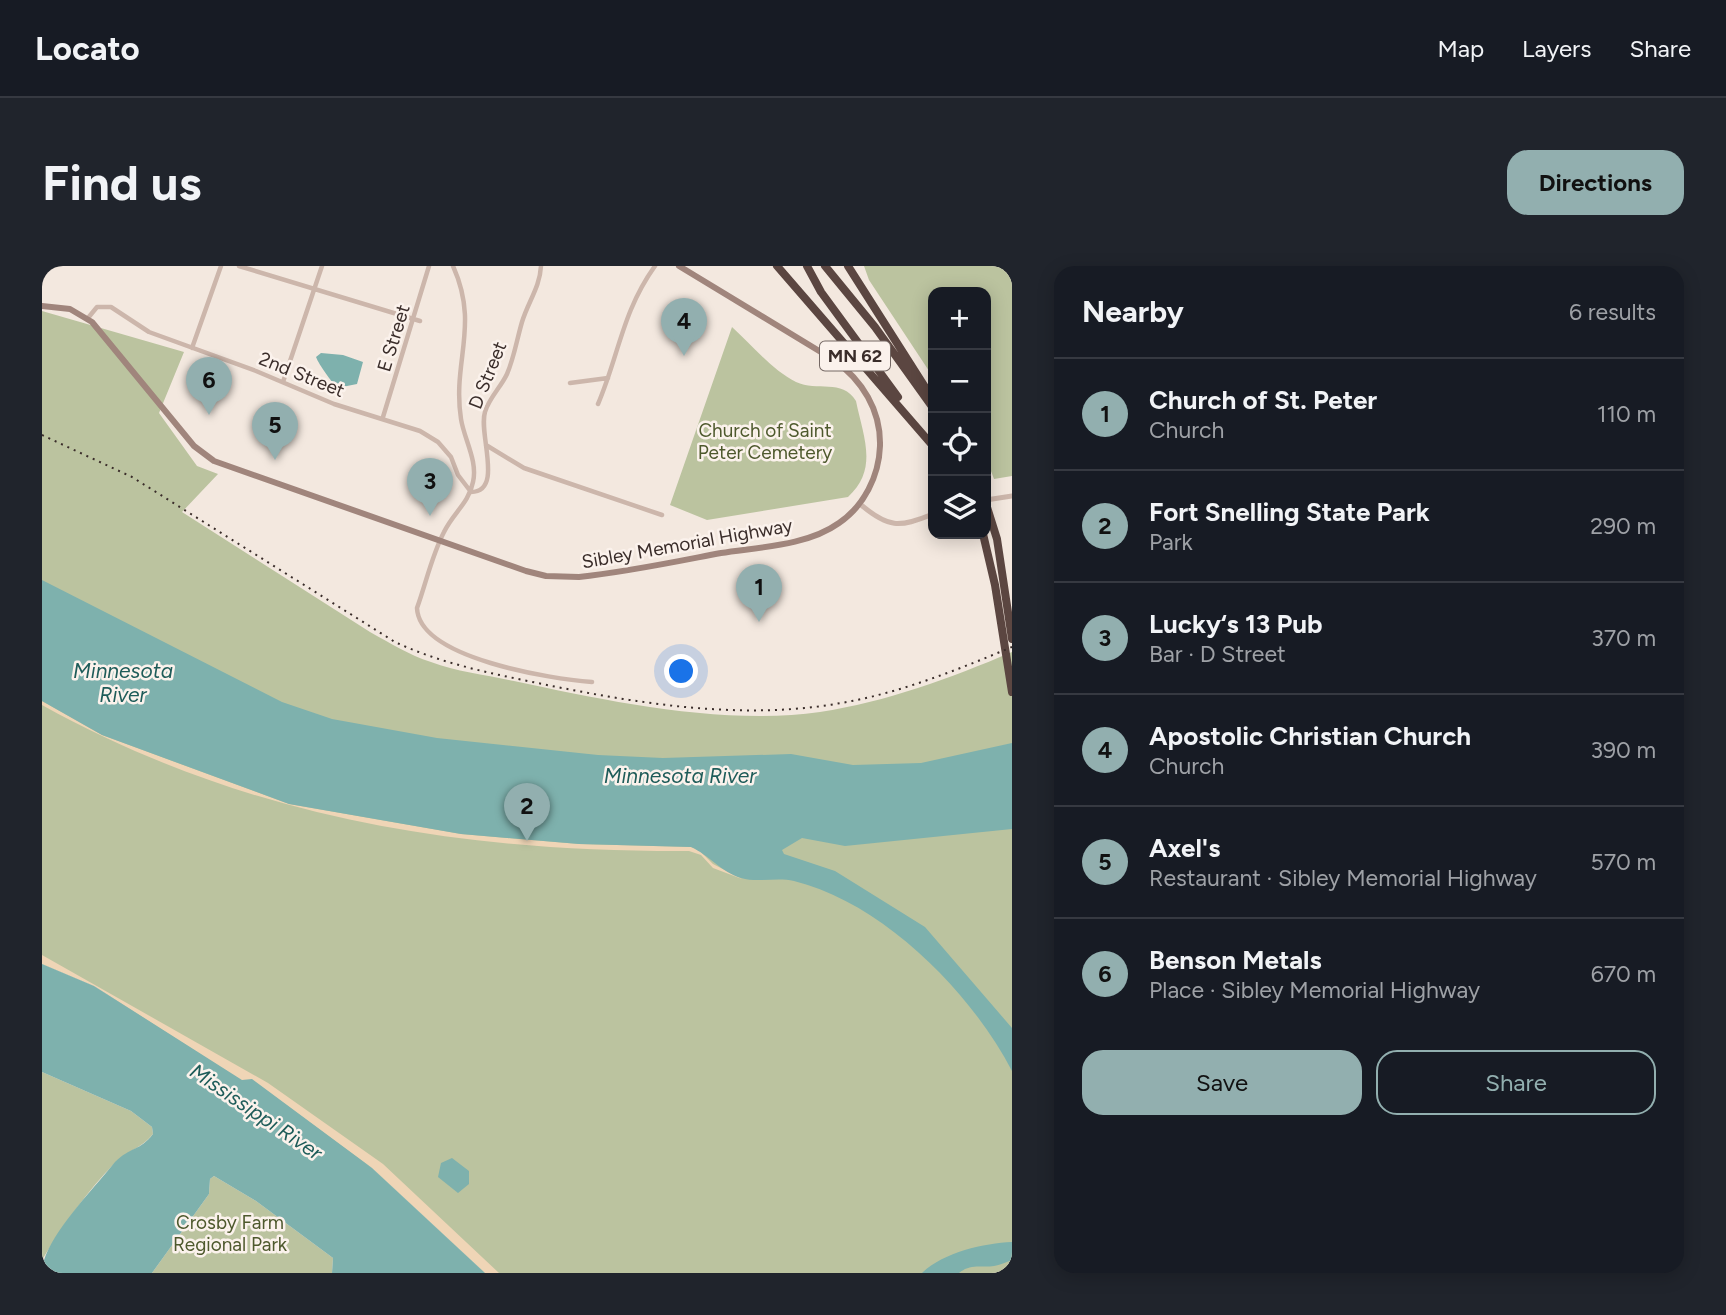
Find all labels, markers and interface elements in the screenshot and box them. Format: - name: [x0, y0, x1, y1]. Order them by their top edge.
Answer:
- text: Locato: [35, 29, 140, 68]
- text: Map: [1437, 34, 1484, 63]
- text: Layers: [1522, 34, 1591, 63]
- text: Share: [1629, 34, 1691, 63]
- button: Directions: [1507, 150, 1684, 215]
- text: Find us: [42, 153, 201, 212]
- map controls: [928, 287, 991, 539]
- button: +: [928, 287, 991, 350]
- text: Nearby: [1082, 293, 1184, 330]
- pin: 4: [661, 298, 707, 356]
- text: 6 results: [1569, 298, 1656, 326]
- street label: E Street: [372, 302, 415, 375]
- street label: D Street: [464, 338, 511, 412]
- road number: MN 62: [820, 342, 890, 370]
- street label: 2nd Street: [256, 347, 348, 402]
- button: −: [928, 350, 991, 413]
- pin: 6: [186, 357, 232, 415]
- text: Church of St. Peter: [1149, 384, 1377, 416]
- text: 1: [1100, 400, 1110, 428]
- text: 110 m: [1597, 400, 1656, 428]
- pin: 5: [252, 402, 298, 460]
- button: locate: [928, 413, 991, 476]
- text: Church: [1149, 416, 1224, 444]
- park label: Church of Saint Peter Cemetery: [698, 419, 832, 464]
- pin: 3: [407, 458, 453, 516]
- button: layers: [928, 476, 991, 539]
- text: Fort Snelling State Park: [1149, 496, 1430, 528]
- text: 2: [1098, 512, 1112, 540]
- text: 290 m: [1590, 512, 1656, 540]
- street label: Sibley Memorial Highway: [580, 514, 794, 573]
- text: Park: [1149, 528, 1193, 556]
- pin: 1: [736, 564, 782, 622]
- text: Lucky‘s 13 Pub: [1149, 608, 1322, 640]
- text: 3: [1099, 624, 1111, 652]
- text: 370 m: [1591, 624, 1656, 652]
- text: Bar · D Street: [1149, 640, 1286, 668]
- your location: [664, 654, 698, 688]
- water label: Minnesota River: [73, 658, 173, 707]
- text: Apostolic Christian Church: [1149, 720, 1471, 752]
- text: 4: [1098, 736, 1112, 764]
- text: 390 m: [1590, 736, 1656, 764]
- text: Church: [1149, 752, 1224, 780]
- water label: Minnesota River: [604, 763, 757, 788]
- pin: 2: [504, 783, 550, 841]
- text: Axel's: [1149, 832, 1220, 864]
- text: 5: [1098, 848, 1112, 876]
- text: 570 m: [1590, 848, 1656, 876]
- text: Restaurant · Sibley Memorial Highway: [1149, 864, 1537, 892]
- text: Benson Metals: [1149, 944, 1322, 976]
- text: 6: [1098, 960, 1112, 988]
- text: 670 m: [1591, 960, 1656, 988]
- text: Place · Sibley Memorial Highway: [1149, 976, 1480, 1004]
- button: Save: [1082, 1050, 1362, 1115]
- button: Share: [1376, 1050, 1656, 1115]
- water label: Mississippi River: [185, 1058, 328, 1166]
- park label: Crosby Farm Regional Park: [173, 1211, 288, 1256]

